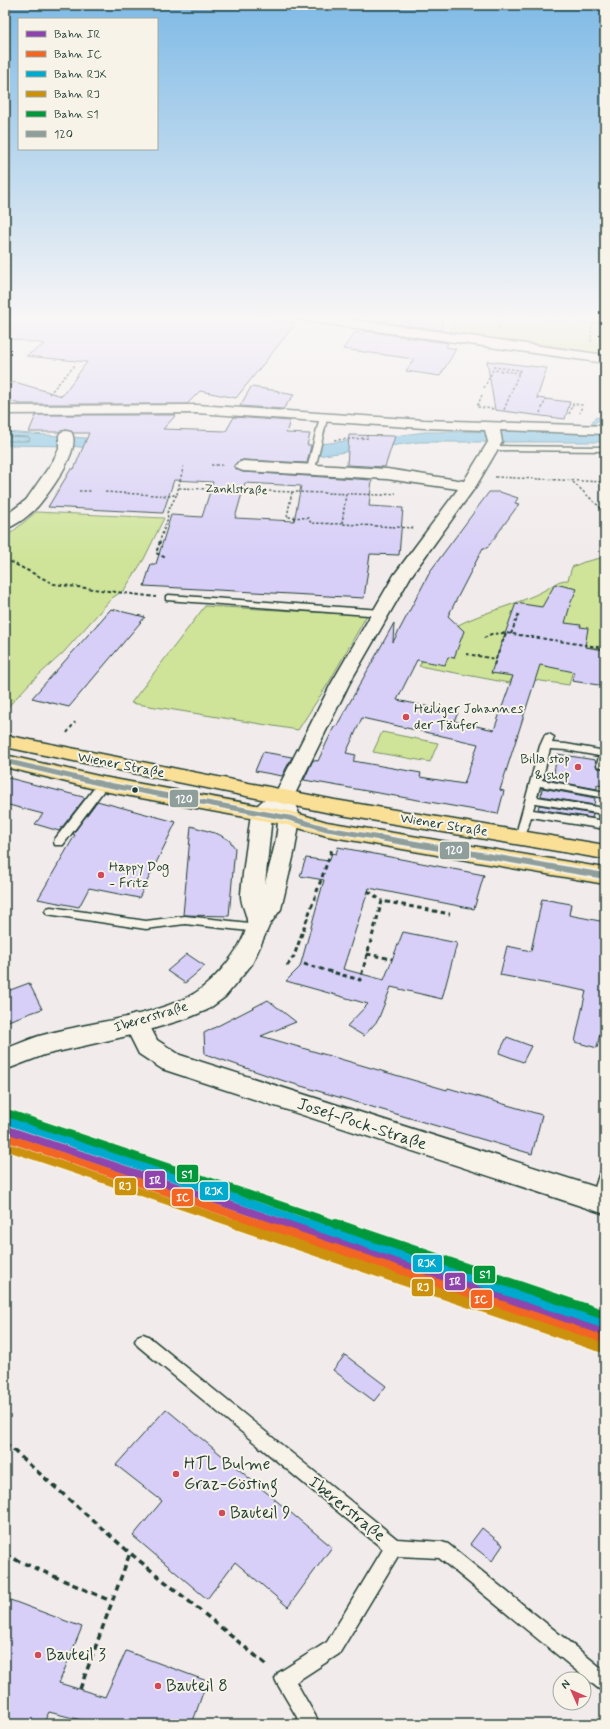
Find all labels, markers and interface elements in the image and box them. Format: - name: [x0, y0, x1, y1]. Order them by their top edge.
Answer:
- legend: [18, 18, 158, 150]
- text: Bahn IR: [54, 27, 101, 43]
- text: Bahn IC: [54, 47, 103, 63]
- text: Bahn RJX: [54, 67, 107, 83]
- text: Bahn RJ: [54, 87, 100, 103]
- text: Bahn S1: [54, 107, 99, 123]
- text: 120: [54, 127, 73, 143]
- street label: Zanklstraße: [204, 481, 268, 499]
- place label: Heiliger Johannes der Täufer: [414, 700, 523, 734]
- marker: Heiliger Johannes der Täufer: [401, 712, 411, 722]
- street label: Wiener Straße: [76, 748, 166, 782]
- place label: Billa stop & shop: [520, 750, 570, 784]
- marker: Billa stop & shop: [573, 762, 583, 772]
- unlabelled marker: [130, 785, 140, 795]
- line badge: 120: [169, 789, 199, 808]
- text: 120: [175, 793, 193, 807]
- street label: Wiener Straße: [399, 809, 489, 841]
- line badge: 120: [439, 841, 470, 860]
- text: 120: [445, 844, 463, 858]
- place label: Happy Dog - Fritz: [109, 858, 169, 892]
- marker: Happy Dog - Fritz: [96, 870, 106, 880]
- street label: Ibererstraße: [112, 997, 190, 1037]
- street label: Josef-Pock-Straße: [294, 1093, 430, 1155]
- line badge: S1: [176, 1164, 199, 1183]
- text: S1: [181, 1168, 193, 1182]
- line badge: IR: [144, 1170, 166, 1189]
- text: IR: [149, 1174, 162, 1188]
- line badge: RJ: [114, 1177, 137, 1196]
- text: RJ: [119, 1180, 131, 1194]
- line badge: RJX: [199, 1181, 229, 1201]
- text: RJX: [205, 1185, 224, 1199]
- line badge: IC: [171, 1188, 194, 1207]
- text: IC: [176, 1191, 190, 1205]
- line badge: RJX: [412, 1254, 443, 1273]
- text: RJX: [418, 1257, 437, 1271]
- line badge: S1: [473, 1265, 496, 1284]
- text: S1: [479, 1268, 491, 1282]
- line badge: IR: [444, 1272, 466, 1291]
- text: IR: [449, 1275, 462, 1289]
- line badge: RJ: [411, 1278, 434, 1297]
- text: RJ: [417, 1281, 429, 1295]
- line badge: IC: [470, 1289, 493, 1309]
- text: IC: [474, 1293, 488, 1307]
- place label: HTL Bulme Graz-Gösting: [184, 1453, 278, 1498]
- marker: HTL Bulme Graz-Gösting: [171, 1469, 181, 1479]
- street label: Ibererstraße: [304, 1471, 390, 1547]
- place label: Bauteil 9: [230, 1502, 291, 1524]
- marker: Bauteil 9: [217, 1508, 227, 1518]
- place label: Bauteil 3: [46, 1644, 106, 1666]
- marker: Bauteil 3: [33, 1650, 43, 1660]
- north arrow: [552, 1671, 592, 1711]
- place label: Bauteil 8: [166, 1675, 228, 1697]
- text: N: [558, 1677, 573, 1692]
- marker: Bauteil 8: [153, 1681, 163, 1691]

